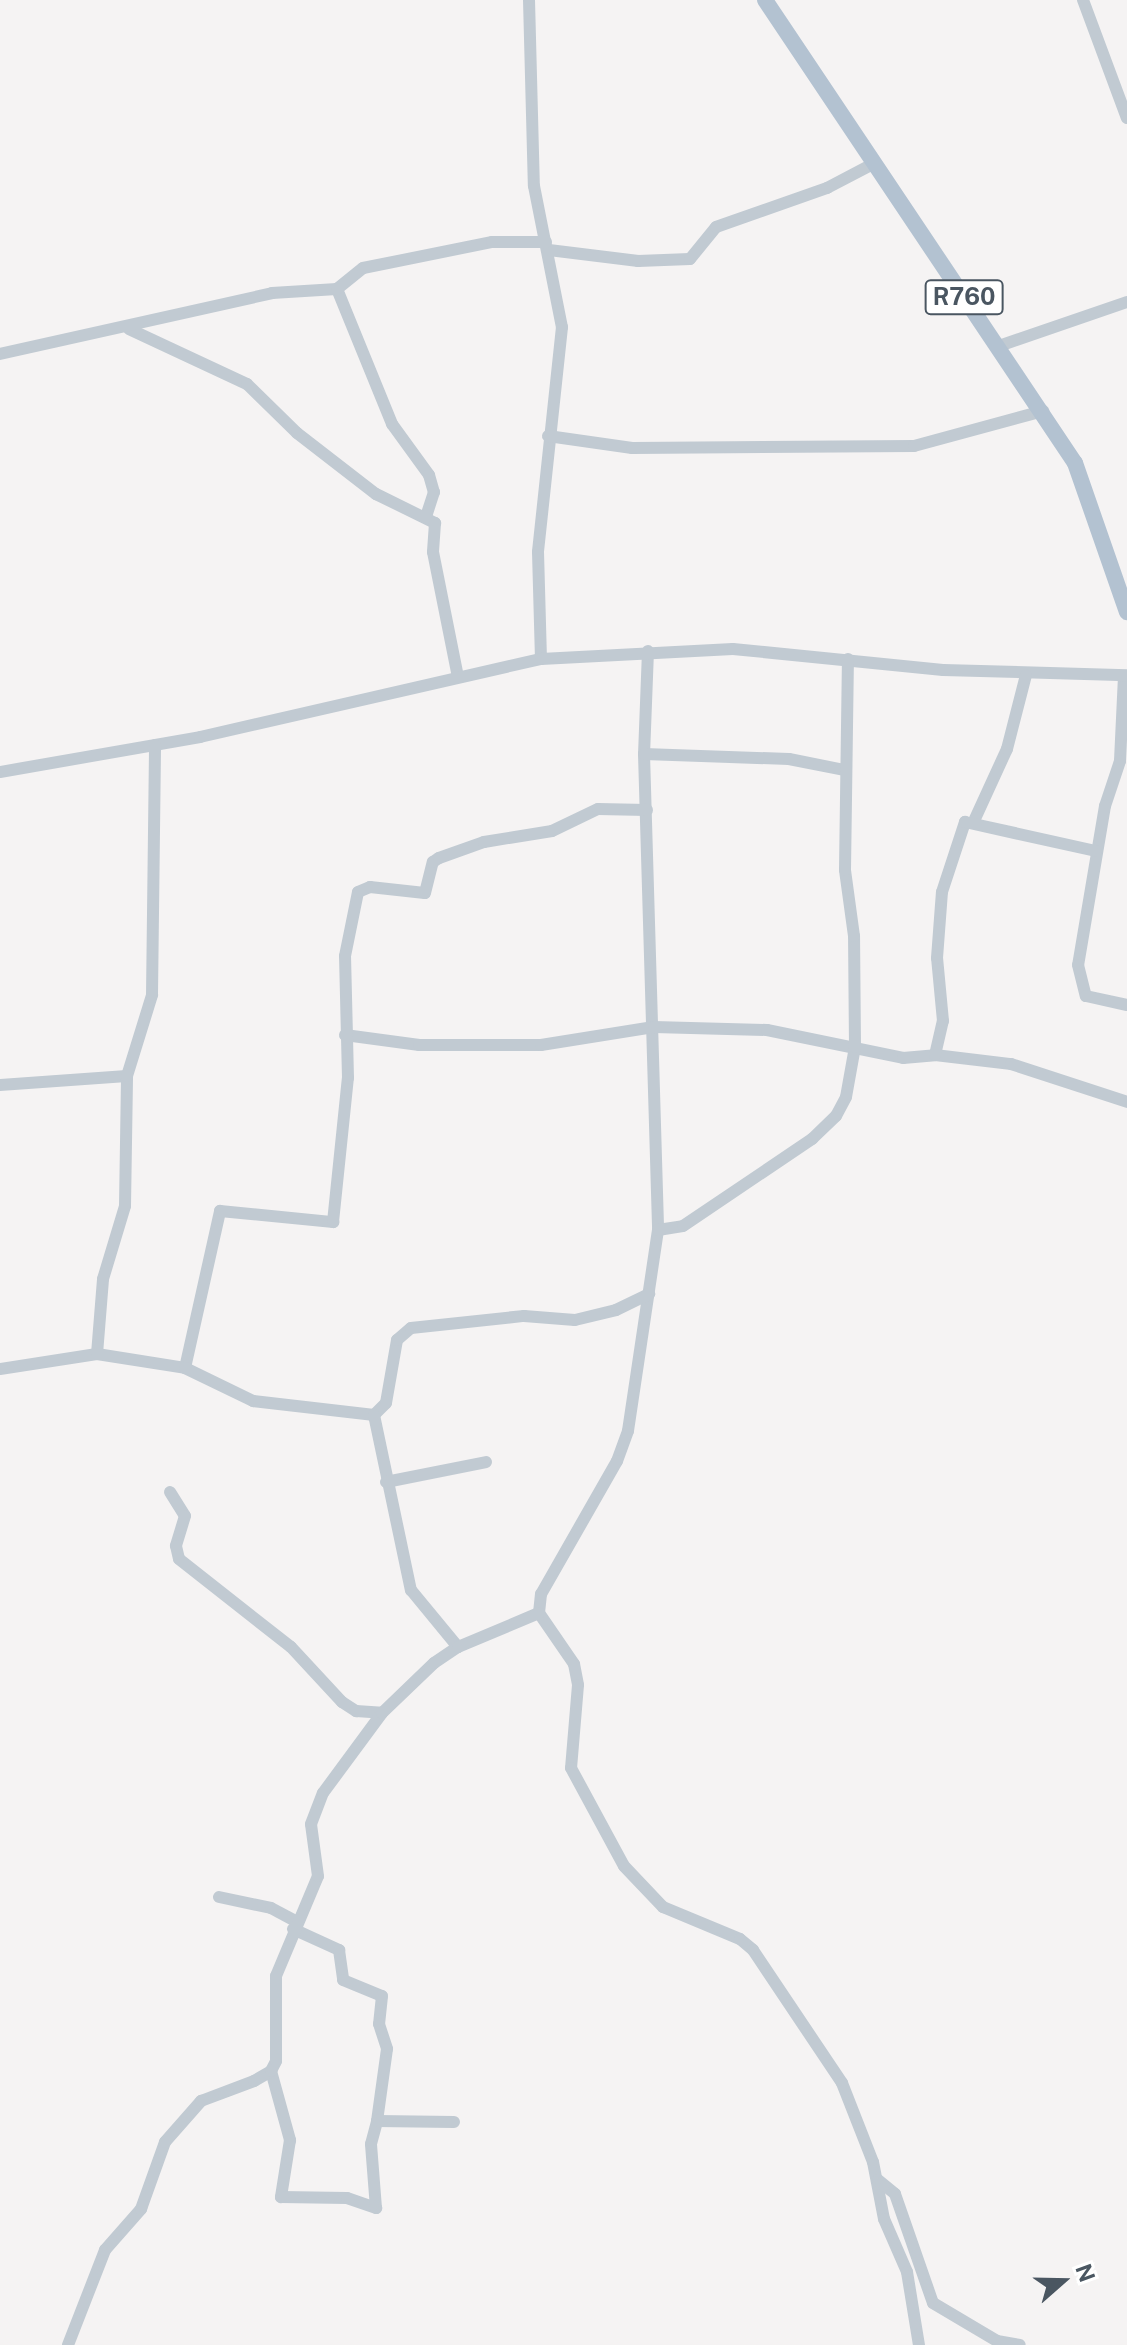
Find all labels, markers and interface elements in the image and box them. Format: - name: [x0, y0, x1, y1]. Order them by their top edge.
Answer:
- road number: R760: [924, 277, 1004, 317]
- north arrow: [1023, 2241, 1103, 2321]
- text: N: [1070, 2260, 1101, 2285]

